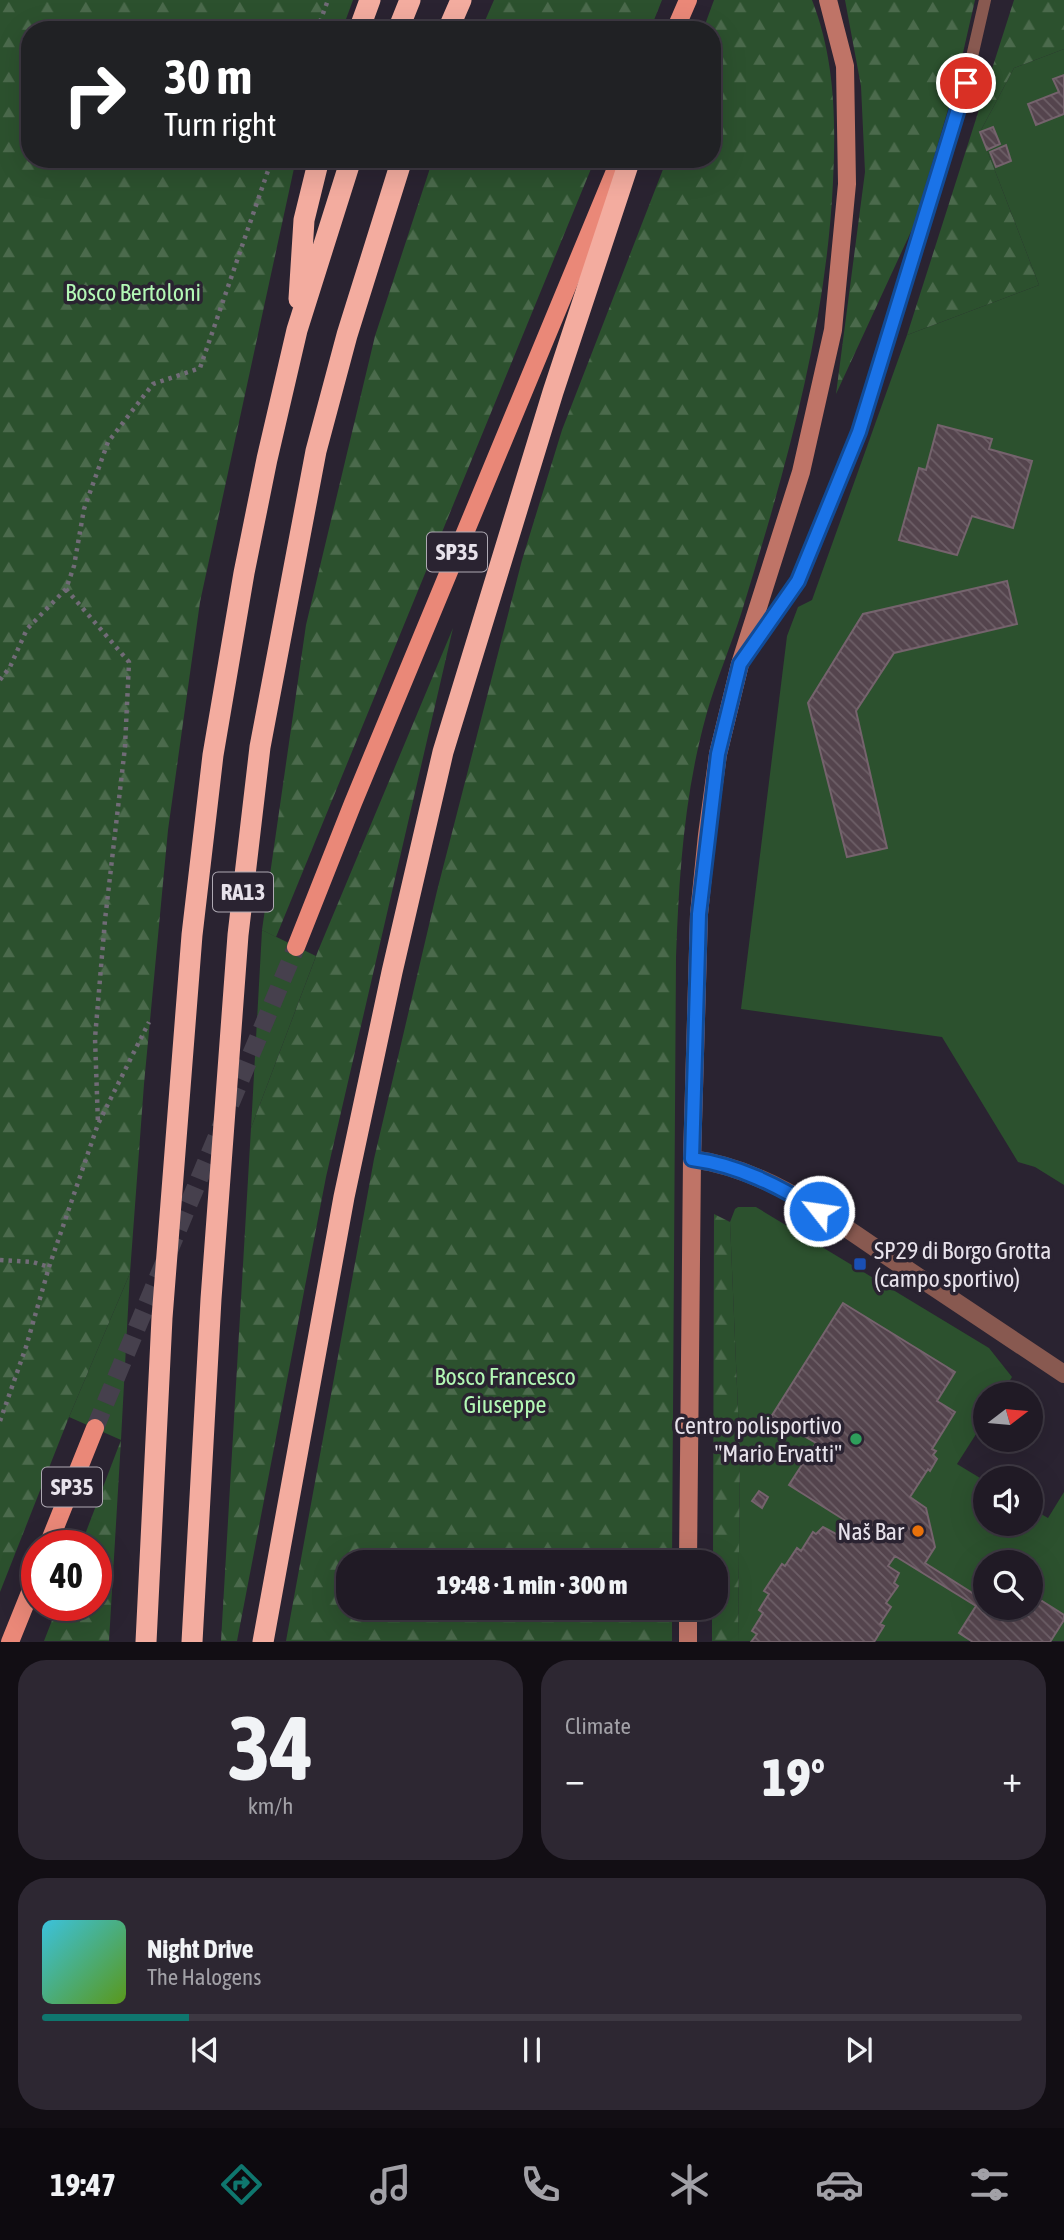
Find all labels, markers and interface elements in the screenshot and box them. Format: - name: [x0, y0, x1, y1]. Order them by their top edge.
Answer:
- text: 30 m: [164, 48, 252, 104]
- icon: right: [49, 49, 140, 140]
- pin: [936, 53, 996, 113]
- icon: arrive: [947, 64, 985, 102]
- text: Turn right: [164, 106, 277, 143]
- park label: Bosco Bertoloni: [65, 279, 201, 306]
- road number: SP35: [427, 532, 487, 572]
- road number: RA13: [213, 872, 273, 912]
- position arrow: [782, 1174, 856, 1248]
- place label: SP29 di Borgo Grotta (campo sportivo): [874, 1237, 1051, 1292]
- marker: SP29 di Borgo Grotta (campo sportivo): [852, 1256, 868, 1272]
- park label: Bosco Francesco Giuseppe: [434, 1363, 576, 1418]
- north arrow: [973, 1382, 1043, 1452]
- map controls: [973, 1382, 1043, 1620]
- place label: Centro polisportivo "Mario Ervatti": [674, 1412, 842, 1467]
- marker: Centro polisportivo "Mario Ervatti": [848, 1431, 864, 1447]
- button: sound: [973, 1466, 1043, 1536]
- road number: SP35: [42, 1468, 102, 1506]
- place label: Naš Bar: [837, 1518, 905, 1545]
- marker: Naš Bar: [910, 1523, 926, 1539]
- speed limit sign: 40: [21, 1530, 112, 1621]
- button: search: [973, 1550, 1043, 1620]
- text: 19:48 · 1 min · 300 m: [437, 1570, 627, 1600]
- text: 34: [228, 1695, 313, 1799]
- text: Climate: [565, 1713, 631, 1739]
- text: 19°: [762, 1747, 825, 1807]
- text: −: [565, 1757, 585, 1800]
- text: +: [1002, 1757, 1022, 1800]
- text: km/h: [248, 1793, 293, 1819]
- text: Night Drive: [147, 1934, 254, 1964]
- text: The Halogens: [147, 1964, 261, 1990]
- icon: previous: [186, 2031, 224, 2069]
- icon: pause: [513, 2031, 551, 2069]
- icon: next: [840, 2031, 878, 2069]
- icon: directions: [217, 2160, 266, 2209]
- icon: music: [366, 2160, 415, 2209]
- icon: phone: [516, 2160, 565, 2209]
- icon: climate: [665, 2160, 714, 2209]
- icon: car: [815, 2160, 864, 2209]
- icon: filters: [965, 2160, 1014, 2209]
- text: 19:47: [50, 2166, 116, 2203]

